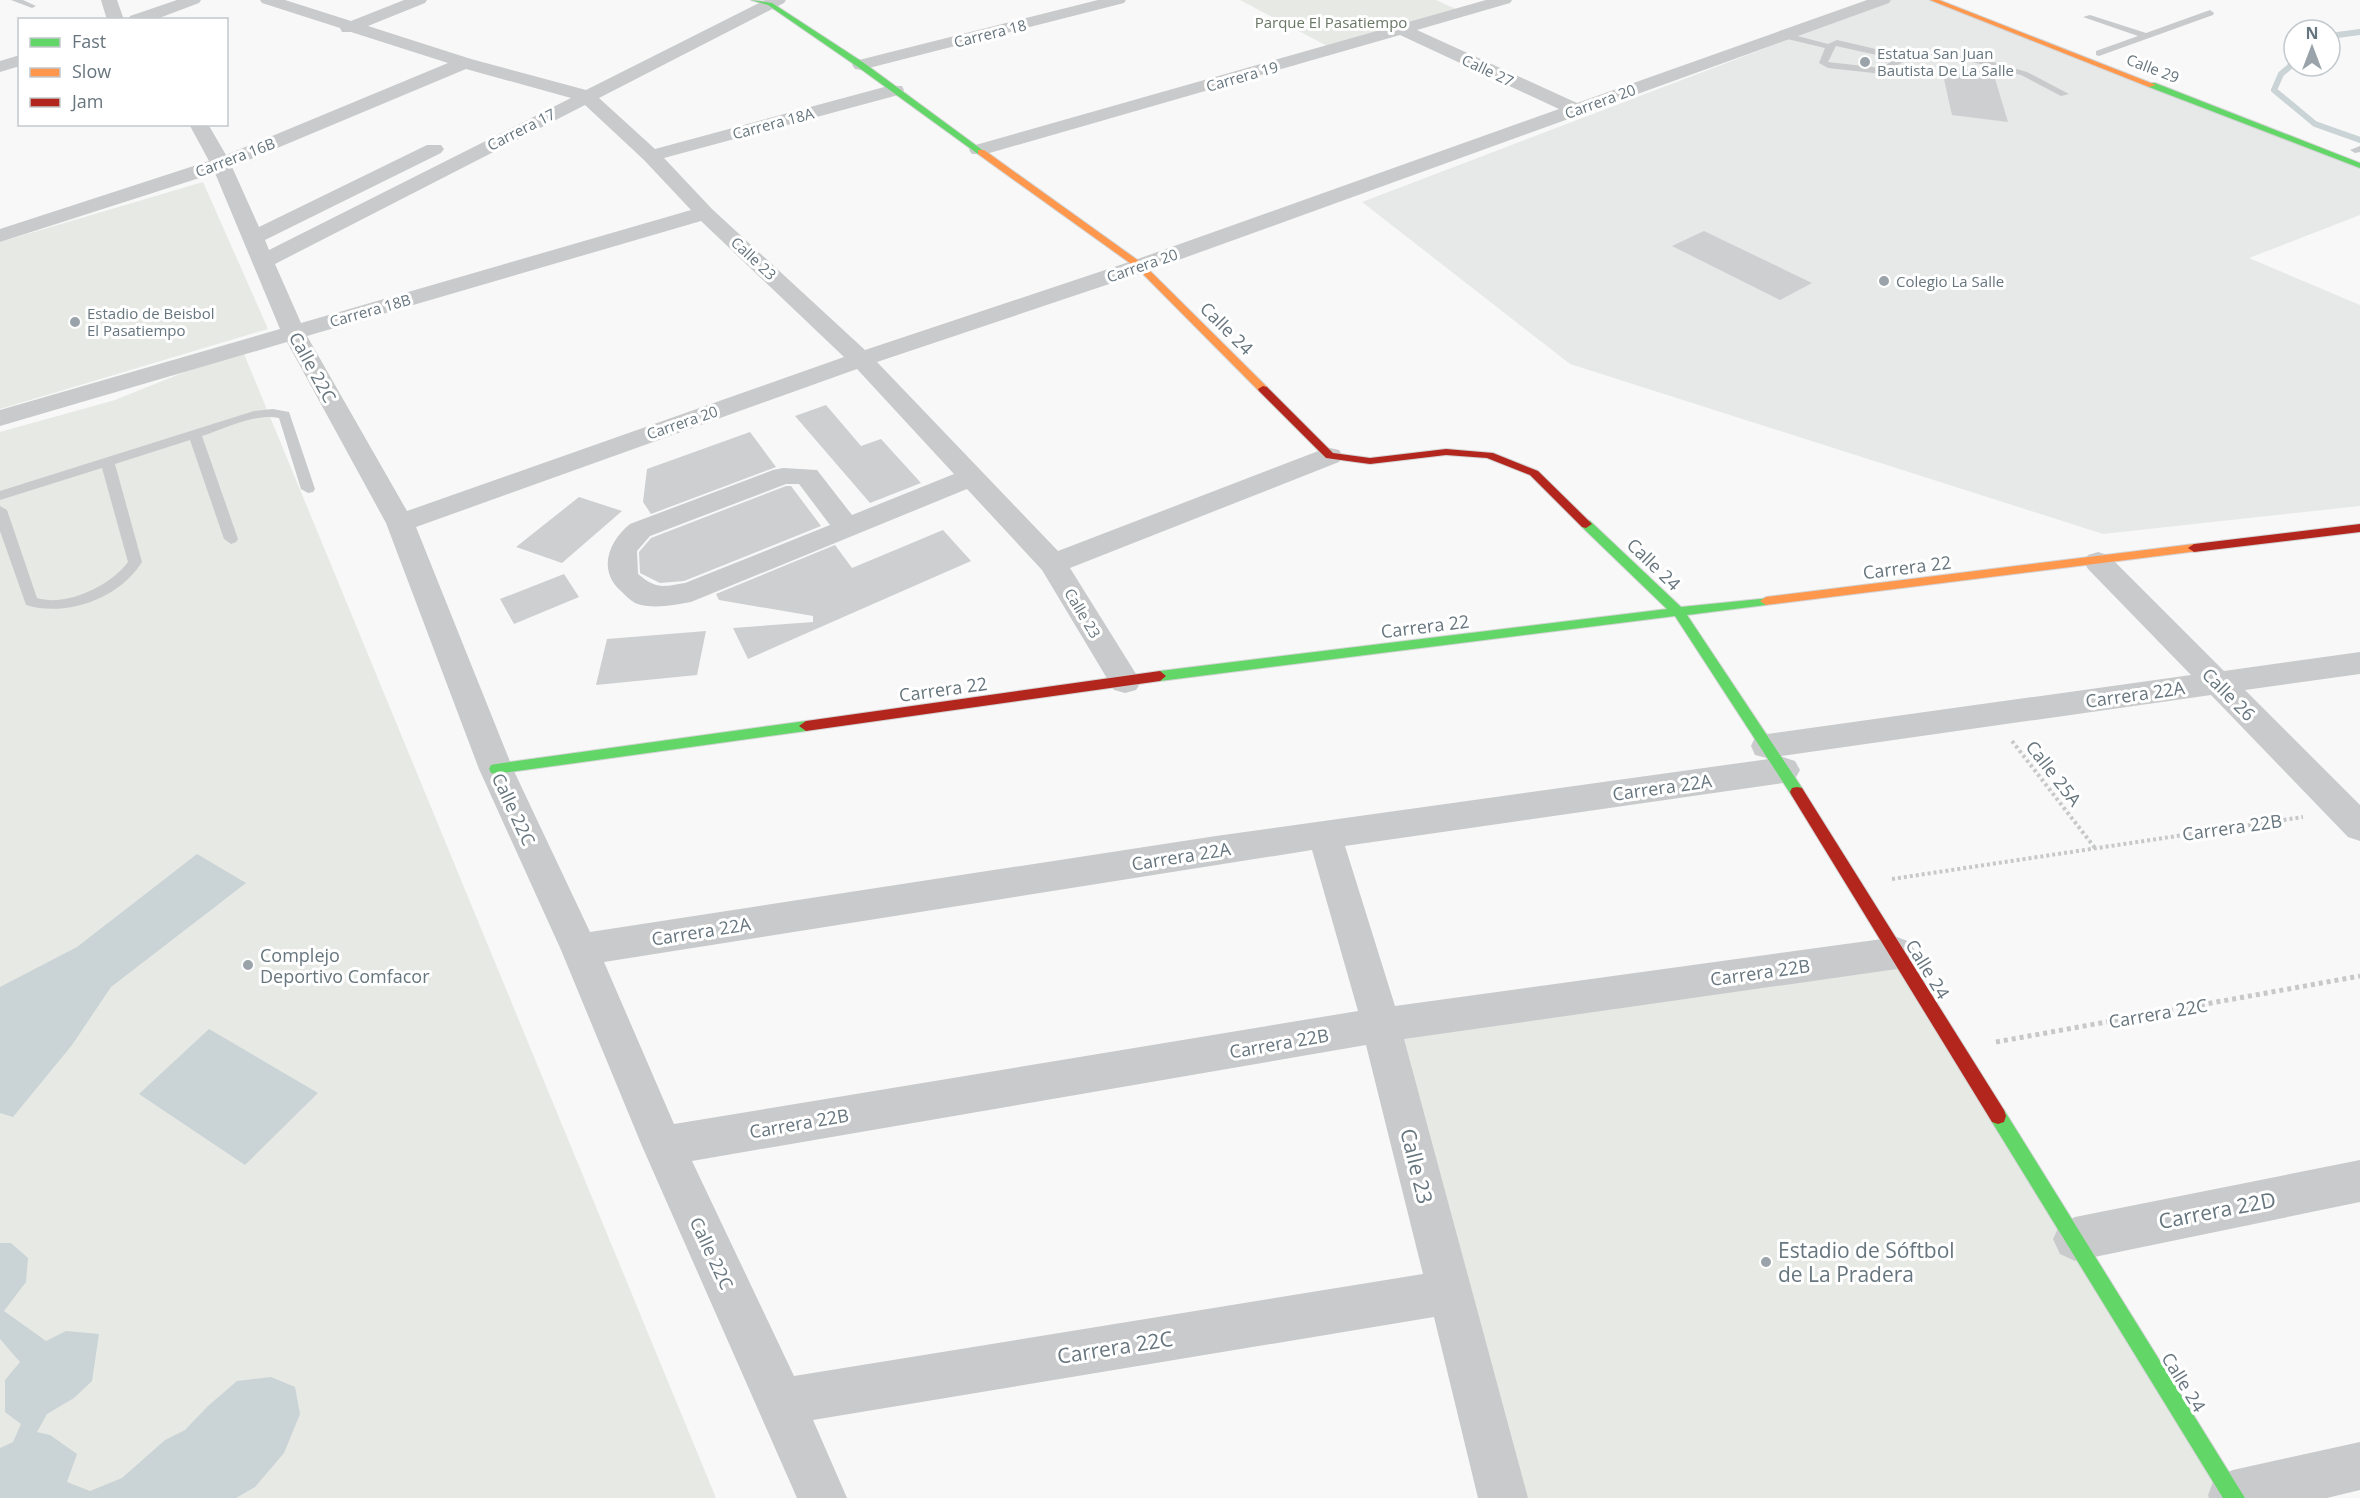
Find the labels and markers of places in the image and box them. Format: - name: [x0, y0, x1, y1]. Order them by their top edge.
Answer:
- place label: Estatua San Juan Bautista De La Salle: [1877, 43, 2014, 80]
- marker: Estatua San Juan Bautista De La Salle: [1858, 55, 1872, 69]
- place label: Colegio La Salle: [1896, 271, 2004, 291]
- marker: Colegio La Salle: [1877, 274, 1891, 288]
- place label: Estadio de Beisbol El Pasatiempo: [87, 303, 215, 340]
- marker: Estadio de Beisbol El Pasatiempo: [68, 315, 82, 329]
- place label: Complejo Deportivo Comfacor: [260, 943, 430, 988]
- marker: Complejo Deportivo Comfacor: [241, 958, 255, 972]
- place label: Estadio de Sóftbol de La Pradera: [1778, 1236, 1955, 1288]
- marker: Estadio de Sóftbol de La Pradera: [1759, 1255, 1773, 1269]

